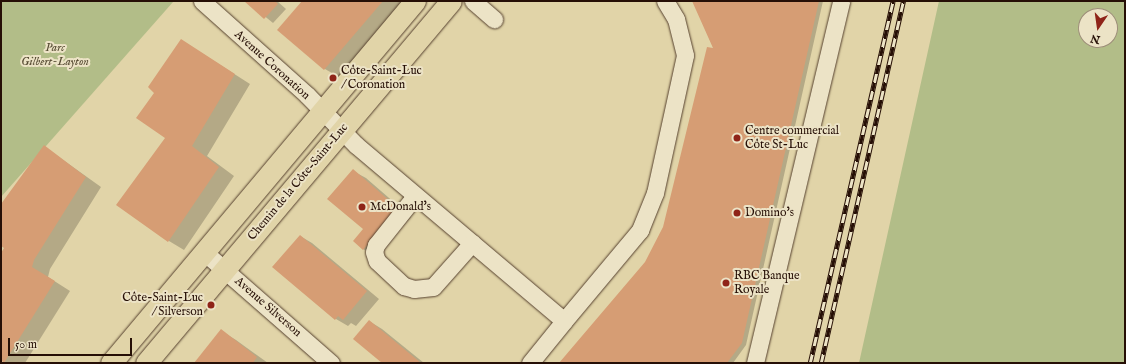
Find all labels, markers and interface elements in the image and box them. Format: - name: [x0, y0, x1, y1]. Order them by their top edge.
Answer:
- north arrow: [1078, 8, 1118, 48]
- street label: Avenue Coronation: [231, 27, 313, 103]
- text: N: [1089, 31, 1102, 47]
- park label: Parc Gilbert-Layton: [21, 41, 89, 69]
- place label: Côte-Saint-Luc / Coronation: [341, 64, 422, 92]
- marker: Côte-Saint-Luc / Coronation: [328, 73, 338, 83]
- street label: Chemin de la Côte-Saint-Luc: [245, 121, 351, 243]
- place label: Centre commercial Côte St-Luc: [745, 124, 839, 152]
- marker: Centre commercial Côte St-Luc: [732, 133, 742, 143]
- place label: McDonald's: [370, 200, 431, 214]
- marker: McDonald's: [357, 202, 367, 212]
- place label: Domino's: [745, 206, 794, 220]
- marker: Domino's: [732, 208, 742, 218]
- place label: RBC Banque Royale: [734, 269, 799, 297]
- street label: Avenue Silverson: [232, 274, 304, 340]
- marker: RBC Banque Royale: [721, 278, 731, 288]
- place label: Côte-Saint-Luc / Silverson: [122, 291, 203, 319]
- marker: Côte-Saint-Luc / Silverson: [206, 300, 216, 310]
- scale bar: [10, 330, 134, 356]
- text: 50 m: [15, 337, 37, 352]

